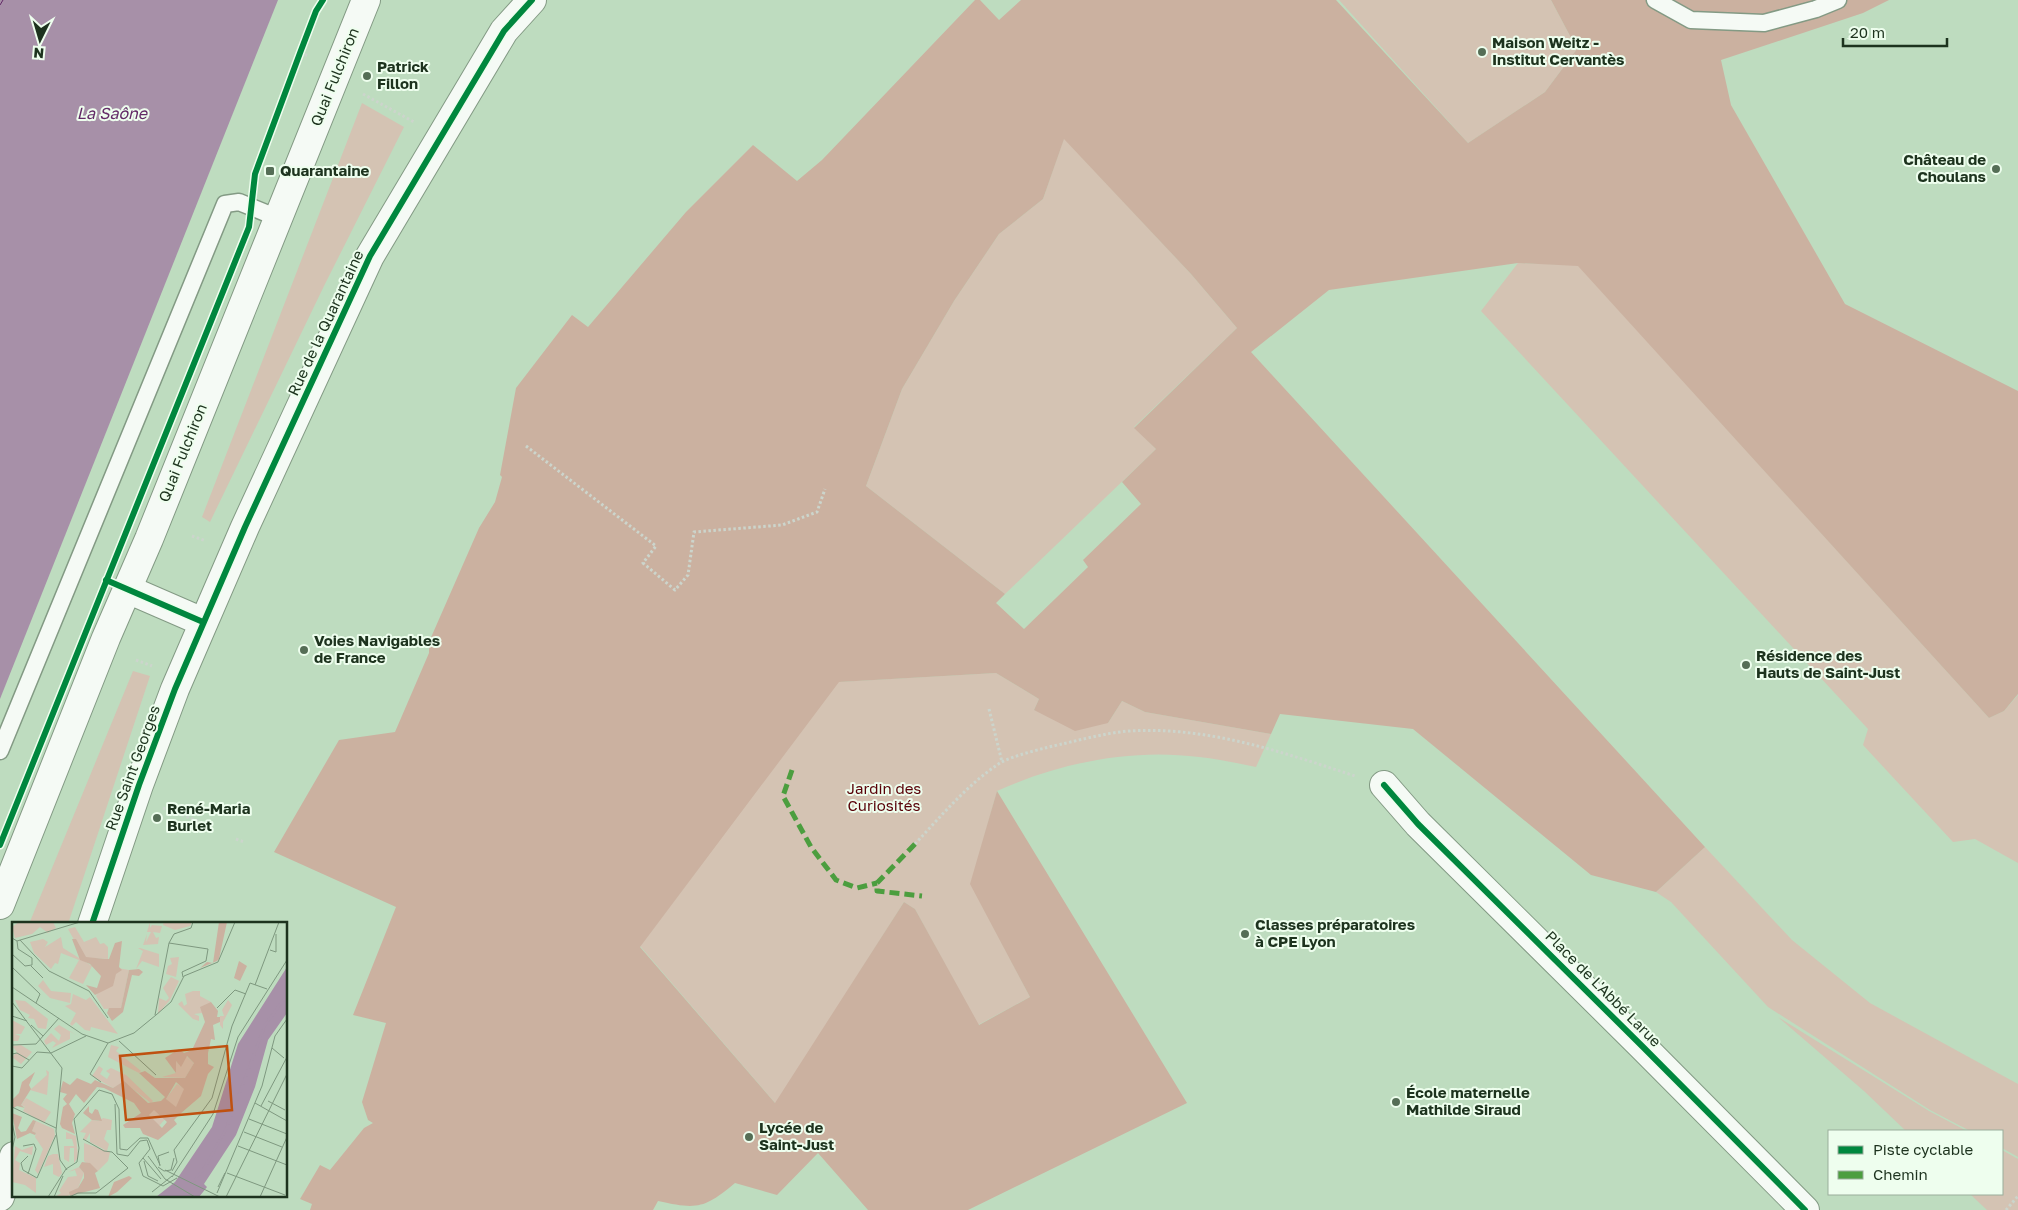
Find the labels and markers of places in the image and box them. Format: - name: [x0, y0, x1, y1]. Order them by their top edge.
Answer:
- place label: Maison Weitz - Institut Cervantès: [1492, 33, 1624, 68]
- marker: Maison Weitz - Institut Cervantès: [1476, 46, 1488, 58]
- place label: Patrick Fillon: [377, 57, 429, 92]
- marker: Patrick Fillon: [361, 70, 373, 82]
- place label: Château de Choulans: [1903, 150, 1986, 185]
- place label: Quarantaine: [280, 161, 369, 179]
- marker: Château de Choulans: [1990, 163, 2002, 175]
- marker: Quarantaine: [264, 165, 276, 177]
- place label: Voies Navigables de France: [314, 631, 440, 666]
- marker: Voies Navigables de France: [298, 644, 310, 656]
- place label: Résidence des Hauts de Saint-Just: [1756, 646, 1900, 681]
- marker: Résidence des Hauts de Saint-Just: [1740, 659, 1752, 671]
- place label: René-Maria Burlet: [167, 799, 251, 834]
- marker: René-Maria Burlet: [151, 812, 163, 824]
- place label: Classes préparatoires à CPE Lyon: [1255, 915, 1415, 950]
- marker: Classes préparatoires à CPE Lyon: [1239, 928, 1251, 940]
- place label: École maternelle Mathilde Siraud: [1406, 1083, 1530, 1118]
- marker: École maternelle Mathilde Siraud: [1390, 1096, 1402, 1108]
- place label: Lycée de Saint-Just: [759, 1118, 834, 1153]
- marker: Lycée de Saint-Just: [743, 1131, 755, 1143]

